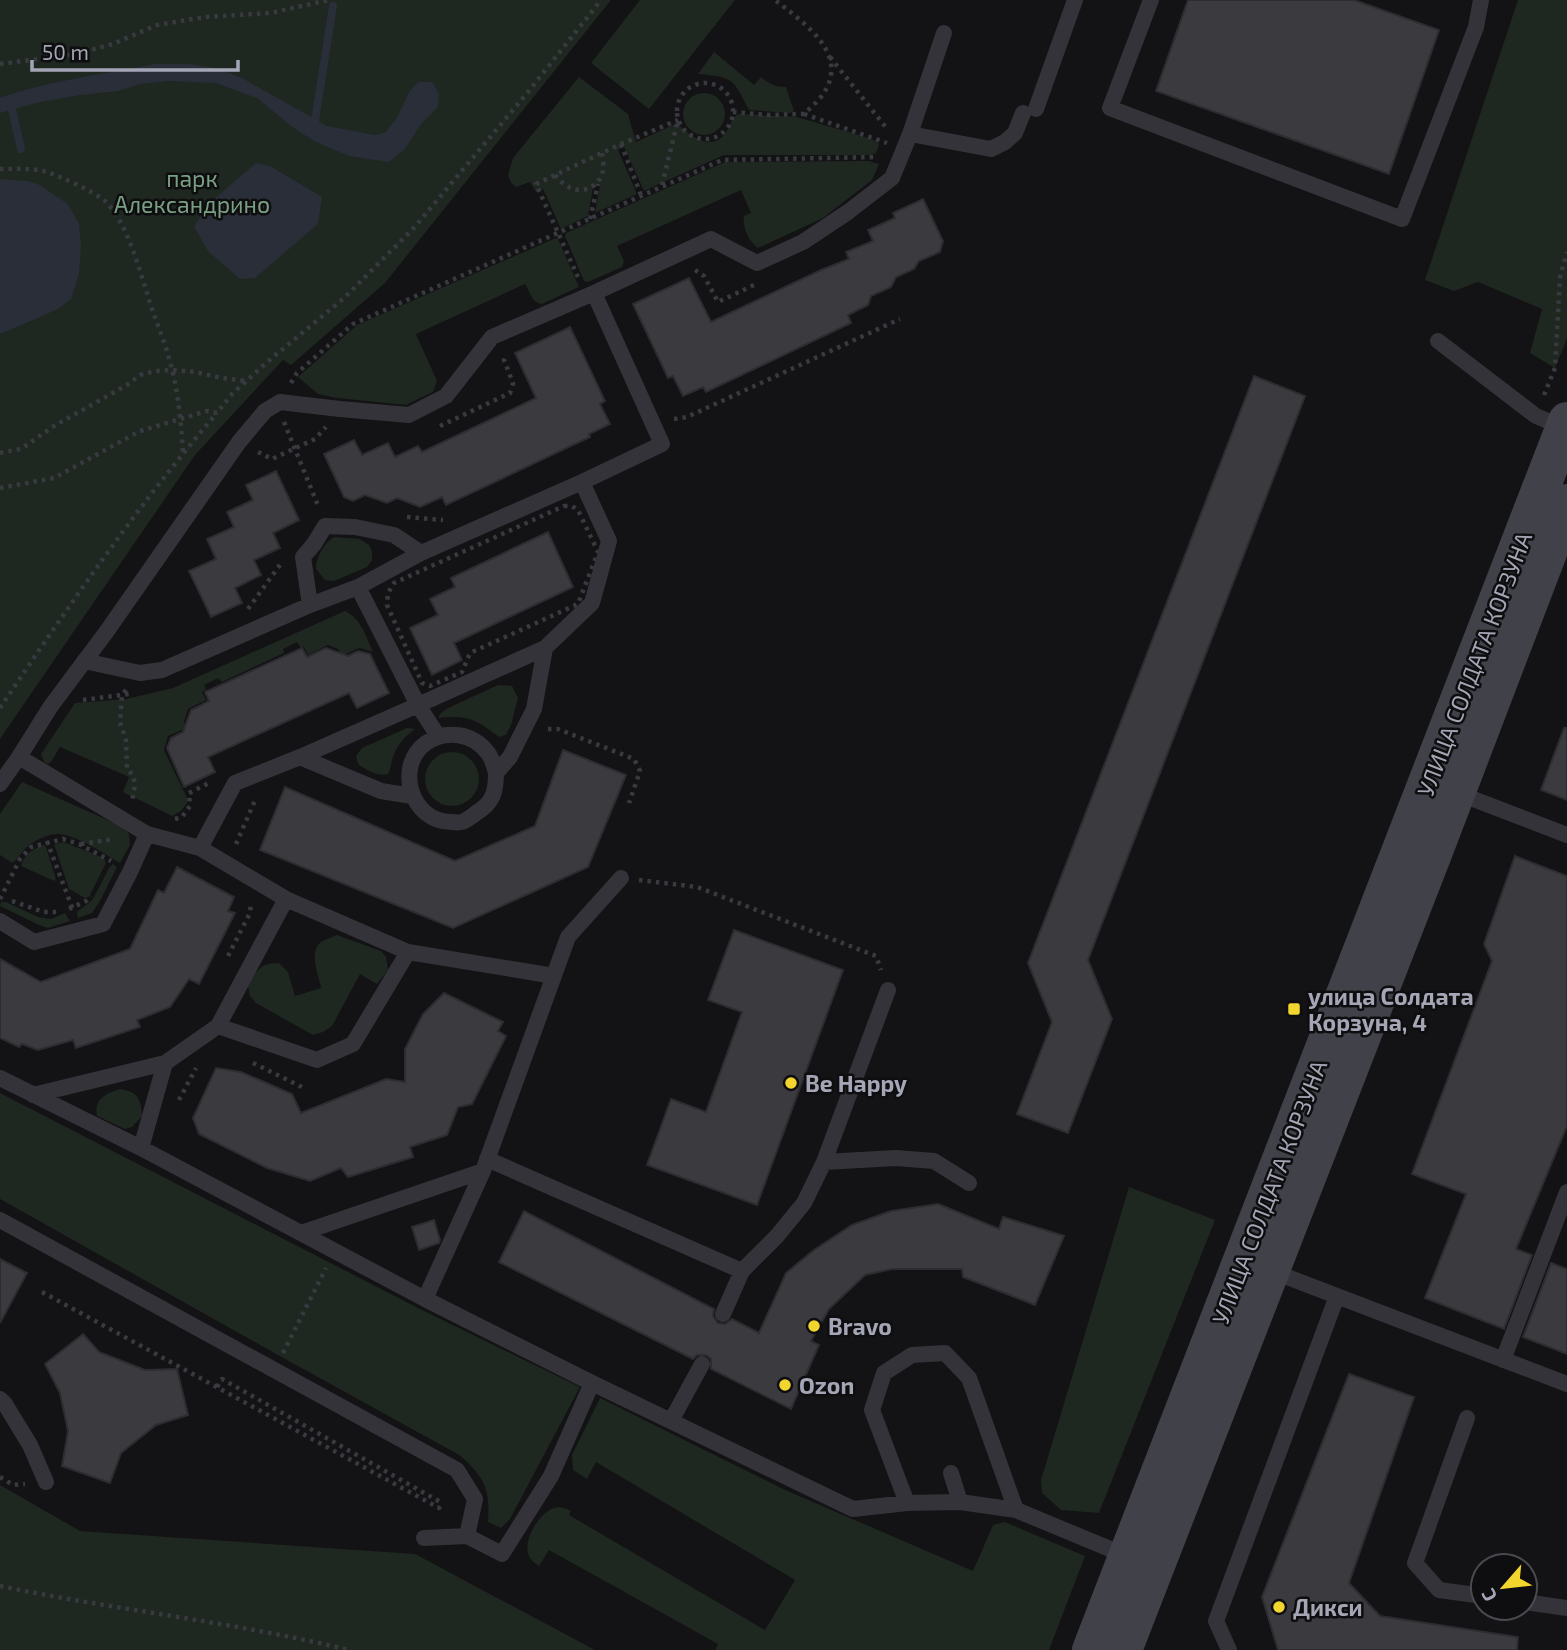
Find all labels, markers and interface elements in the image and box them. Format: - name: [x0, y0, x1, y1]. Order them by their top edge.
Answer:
- scale bar: [32, 28, 238, 72]
- text: 50 m: [42, 39, 89, 64]
- park label: парк Александрино: [114, 164, 270, 218]
- street label: УЛИЦА СОЛДАТА КОРЗУНА: [1411, 527, 1538, 800]
- place label: улица Солдата Корзуна, 4: [1308, 982, 1474, 1036]
- marker: улица Солдата Корзуна, 4: [1286, 1001, 1302, 1017]
- street label: УЛИЦА СОЛДАТА КОРЗУНА: [1206, 1055, 1333, 1328]
- place label: Be Happy: [805, 1069, 907, 1097]
- marker: Be Happy: [783, 1075, 799, 1091]
- place label: Bravo: [828, 1312, 892, 1340]
- marker: Bravo: [806, 1318, 822, 1334]
- place label: Ozon: [799, 1371, 854, 1399]
- marker: Ozon: [777, 1377, 793, 1393]
- north arrow: [1469, 1552, 1539, 1622]
- text: С: [1476, 1585, 1501, 1606]
- place label: Дикси: [1293, 1593, 1363, 1621]
- marker: Дикси: [1271, 1599, 1287, 1615]

